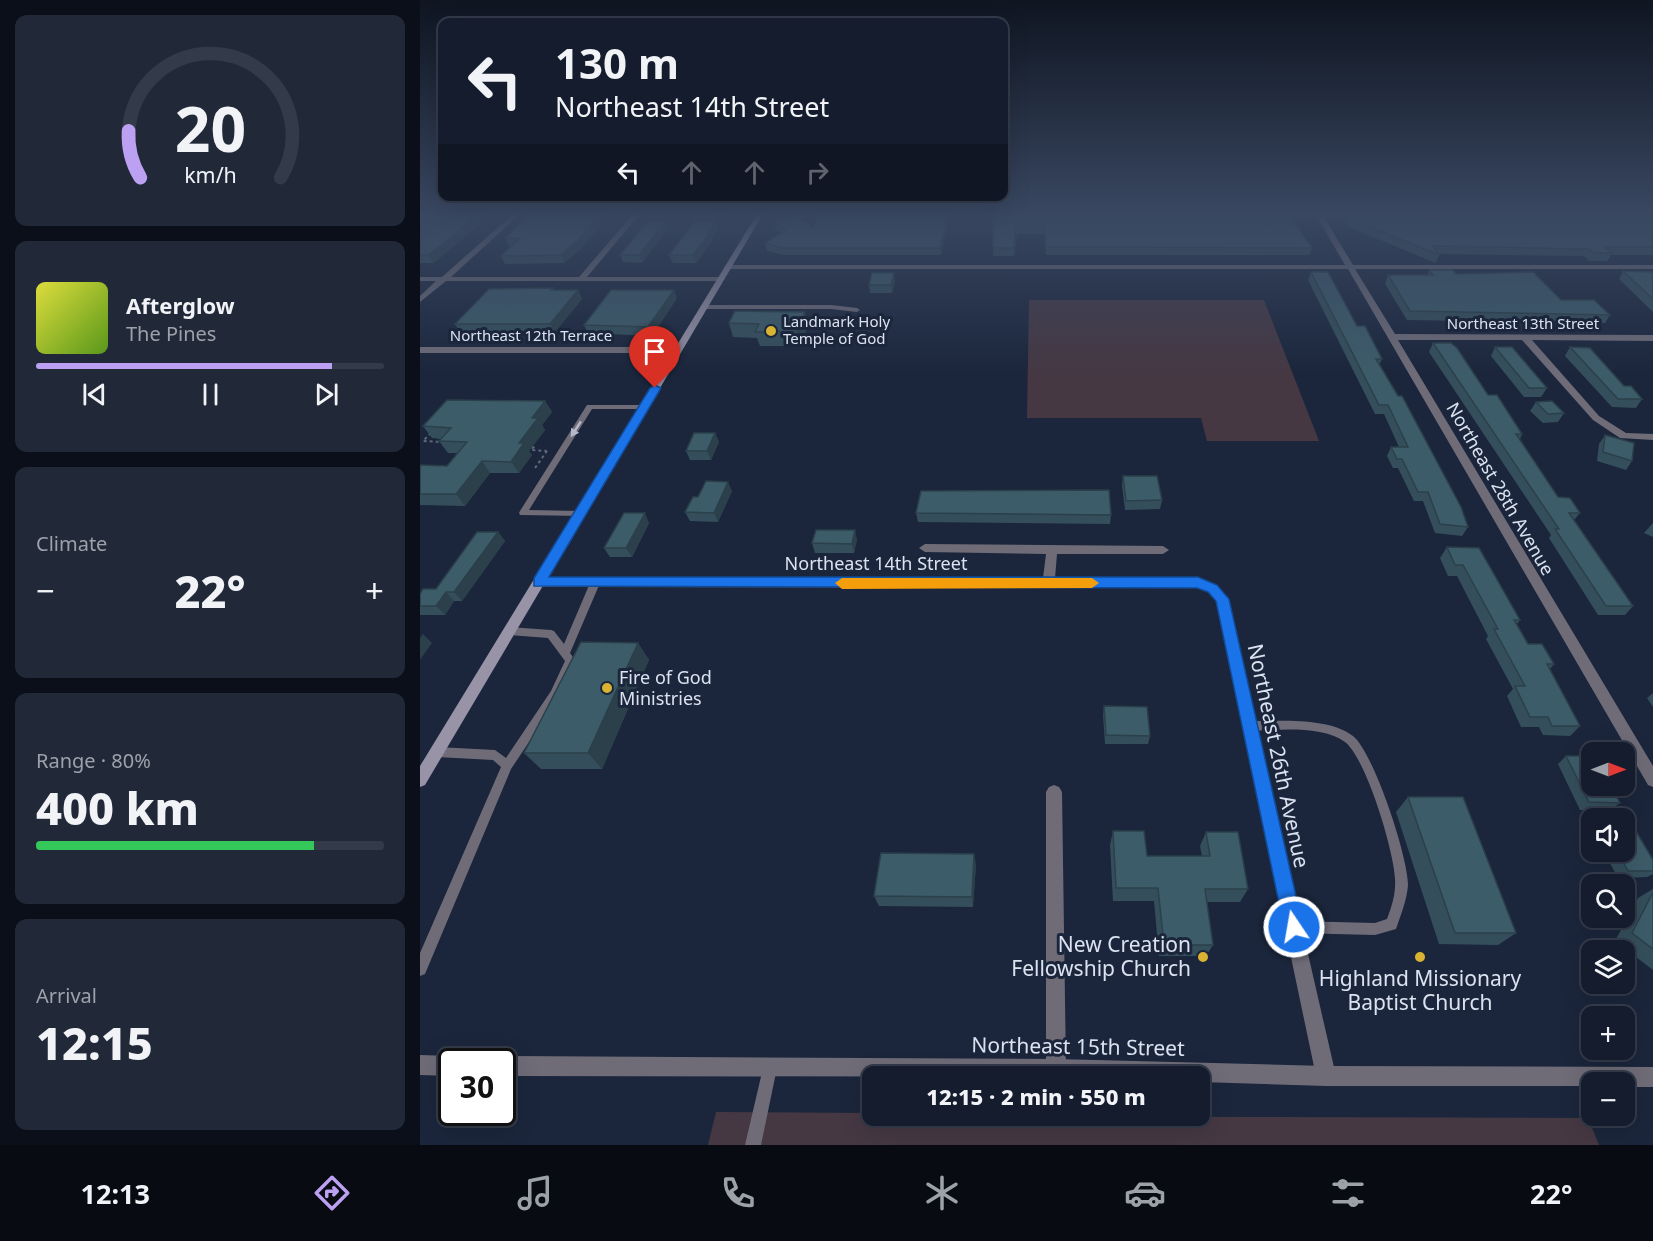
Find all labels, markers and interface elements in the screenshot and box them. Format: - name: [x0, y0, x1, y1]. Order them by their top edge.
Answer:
- text: 130 m: [555, 34, 679, 91]
- icon: left: [456, 42, 534, 120]
- text: 20: [174, 85, 246, 170]
- text: Northeast 14th Street: [555, 88, 829, 125]
- icon: left: [612, 156, 645, 189]
- icon: ahead: [675, 156, 708, 189]
- icon: ahead: [738, 156, 771, 189]
- icon: right: [801, 156, 834, 189]
- text: km/h: [184, 160, 236, 189]
- text: Afterglow: [126, 290, 235, 320]
- place label: Landmark Holy Temple of God: [783, 311, 890, 348]
- street label: Northeast 13th Street: [1447, 313, 1600, 333]
- text: The Pines: [126, 320, 216, 347]
- marker: Landmark Holy Temple of God: [764, 324, 778, 338]
- street label: Northeast 12th Terrace: [450, 325, 612, 345]
- pin: [629, 326, 680, 388]
- icon: arrive: [638, 335, 671, 368]
- icon: previous: [78, 378, 111, 411]
- icon: pause: [194, 378, 227, 411]
- icon: next: [310, 378, 343, 411]
- street label: Northeast 28th Avenue: [1442, 398, 1560, 579]
- one-way arrow: [570, 420, 582, 436]
- text: Climate: [36, 530, 107, 557]
- street label: Northeast 14th Street: [785, 551, 968, 575]
- text: 22°: [174, 560, 246, 621]
- text: −: [36, 568, 55, 613]
- text: +: [365, 568, 384, 613]
- street label: Northeast 26th Avenue: [1242, 641, 1316, 870]
- place label: Fire of God Ministries: [619, 665, 712, 710]
- marker: Fire of God Ministries: [600, 681, 614, 695]
- north arrow: [1581, 742, 1635, 796]
- map controls: [1581, 742, 1635, 1126]
- text: Range · 80%: [36, 747, 151, 774]
- text: 400 km: [36, 777, 199, 838]
- button: sound: [1581, 808, 1635, 862]
- button: search: [1581, 874, 1635, 928]
- position arrow: [1262, 895, 1326, 959]
- place label: New Creation Fellowship Church: [1011, 930, 1191, 982]
- button: layers: [1581, 940, 1635, 994]
- marker: New Creation Fellowship Church: [1196, 950, 1210, 964]
- marker: Highland Missionary Baptist Church: [1413, 950, 1427, 964]
- place label: Highland Missionary Baptist Church: [1319, 964, 1521, 1016]
- text: Arrival: [36, 982, 97, 1009]
- button: +: [1581, 1006, 1635, 1060]
- text: 12:15: [36, 1012, 153, 1073]
- street label: Northeast 15th Street: [971, 1030, 1185, 1062]
- speed limit sign: 30: [438, 1048, 516, 1126]
- button: −: [1581, 1072, 1635, 1126]
- text: 12:15 · 2 min · 550 m: [926, 1081, 1146, 1111]
- icon: directions: [311, 1172, 353, 1214]
- icon: music: [514, 1172, 556, 1214]
- icon: phone: [717, 1172, 759, 1214]
- icon: climate: [921, 1172, 963, 1214]
- icon: car: [1124, 1172, 1166, 1214]
- icon: filters: [1327, 1172, 1369, 1214]
- text: 12:13: [81, 1175, 150, 1212]
- text: 22°: [1530, 1175, 1572, 1212]

